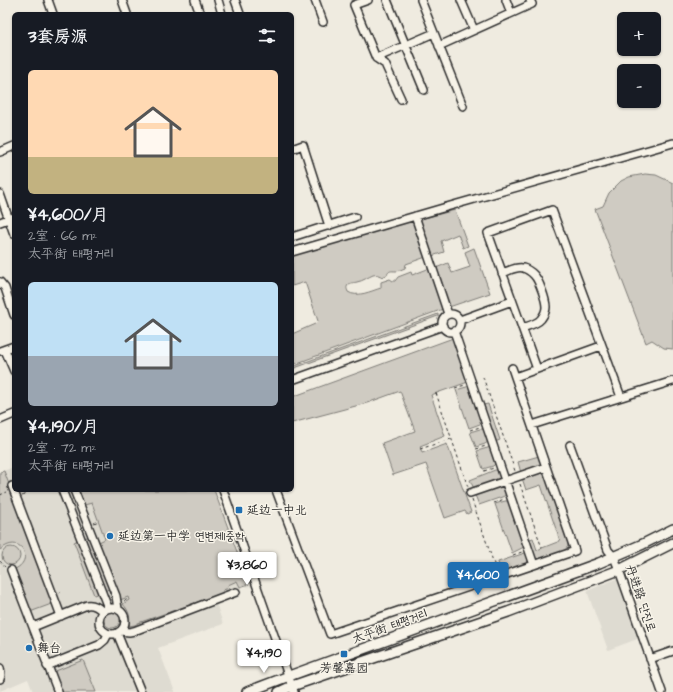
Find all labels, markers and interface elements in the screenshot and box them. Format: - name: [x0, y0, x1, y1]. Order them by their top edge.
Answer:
- map controls: [617, 12, 661, 108]
- button: +: [617, 12, 661, 56]
- text: 3套房源: [28, 25, 88, 49]
- icon: filters: [256, 25, 278, 47]
- button: −: [617, 64, 661, 108]
- icon: home: [117, 96, 189, 168]
- text: ¥4,600/月: [28, 203, 109, 227]
- text: 2室 · 66 m²: [28, 227, 97, 245]
- text: 太平街 태평거리: [28, 245, 114, 263]
- icon: home: [117, 308, 189, 380]
- text: ¥4,190/月: [28, 415, 99, 439]
- text: 2室 · 72 m²: [28, 439, 96, 457]
- text: 太平街 태평거리: [28, 457, 114, 475]
- place label: 延边一中北: [247, 502, 307, 519]
- marker: 延边一中北: [234, 505, 244, 515]
- place label: 延边第一中学 연변제1중학: [118, 528, 245, 545]
- marker: 延边第一中学 연변제1중학: [105, 531, 115, 541]
- pin: ¥3,860: [214, 552, 280, 586]
- text: ¥3,860: [227, 556, 267, 574]
- pin: ¥4,600: [445, 562, 511, 596]
- street label: 丹进路 단진로: [621, 562, 660, 634]
- text: ¥4,600: [457, 566, 499, 584]
- street label: 太平街 태평거리: [350, 605, 430, 648]
- place label: 舞台: [37, 640, 61, 657]
- pin: ¥4,190: [231, 640, 297, 674]
- marker: 舞台: [24, 643, 34, 653]
- text: ¥4,190: [246, 644, 282, 662]
- marker: 芳馨嘉园: [339, 649, 349, 659]
- place label: 芳馨嘉园: [320, 660, 368, 677]

